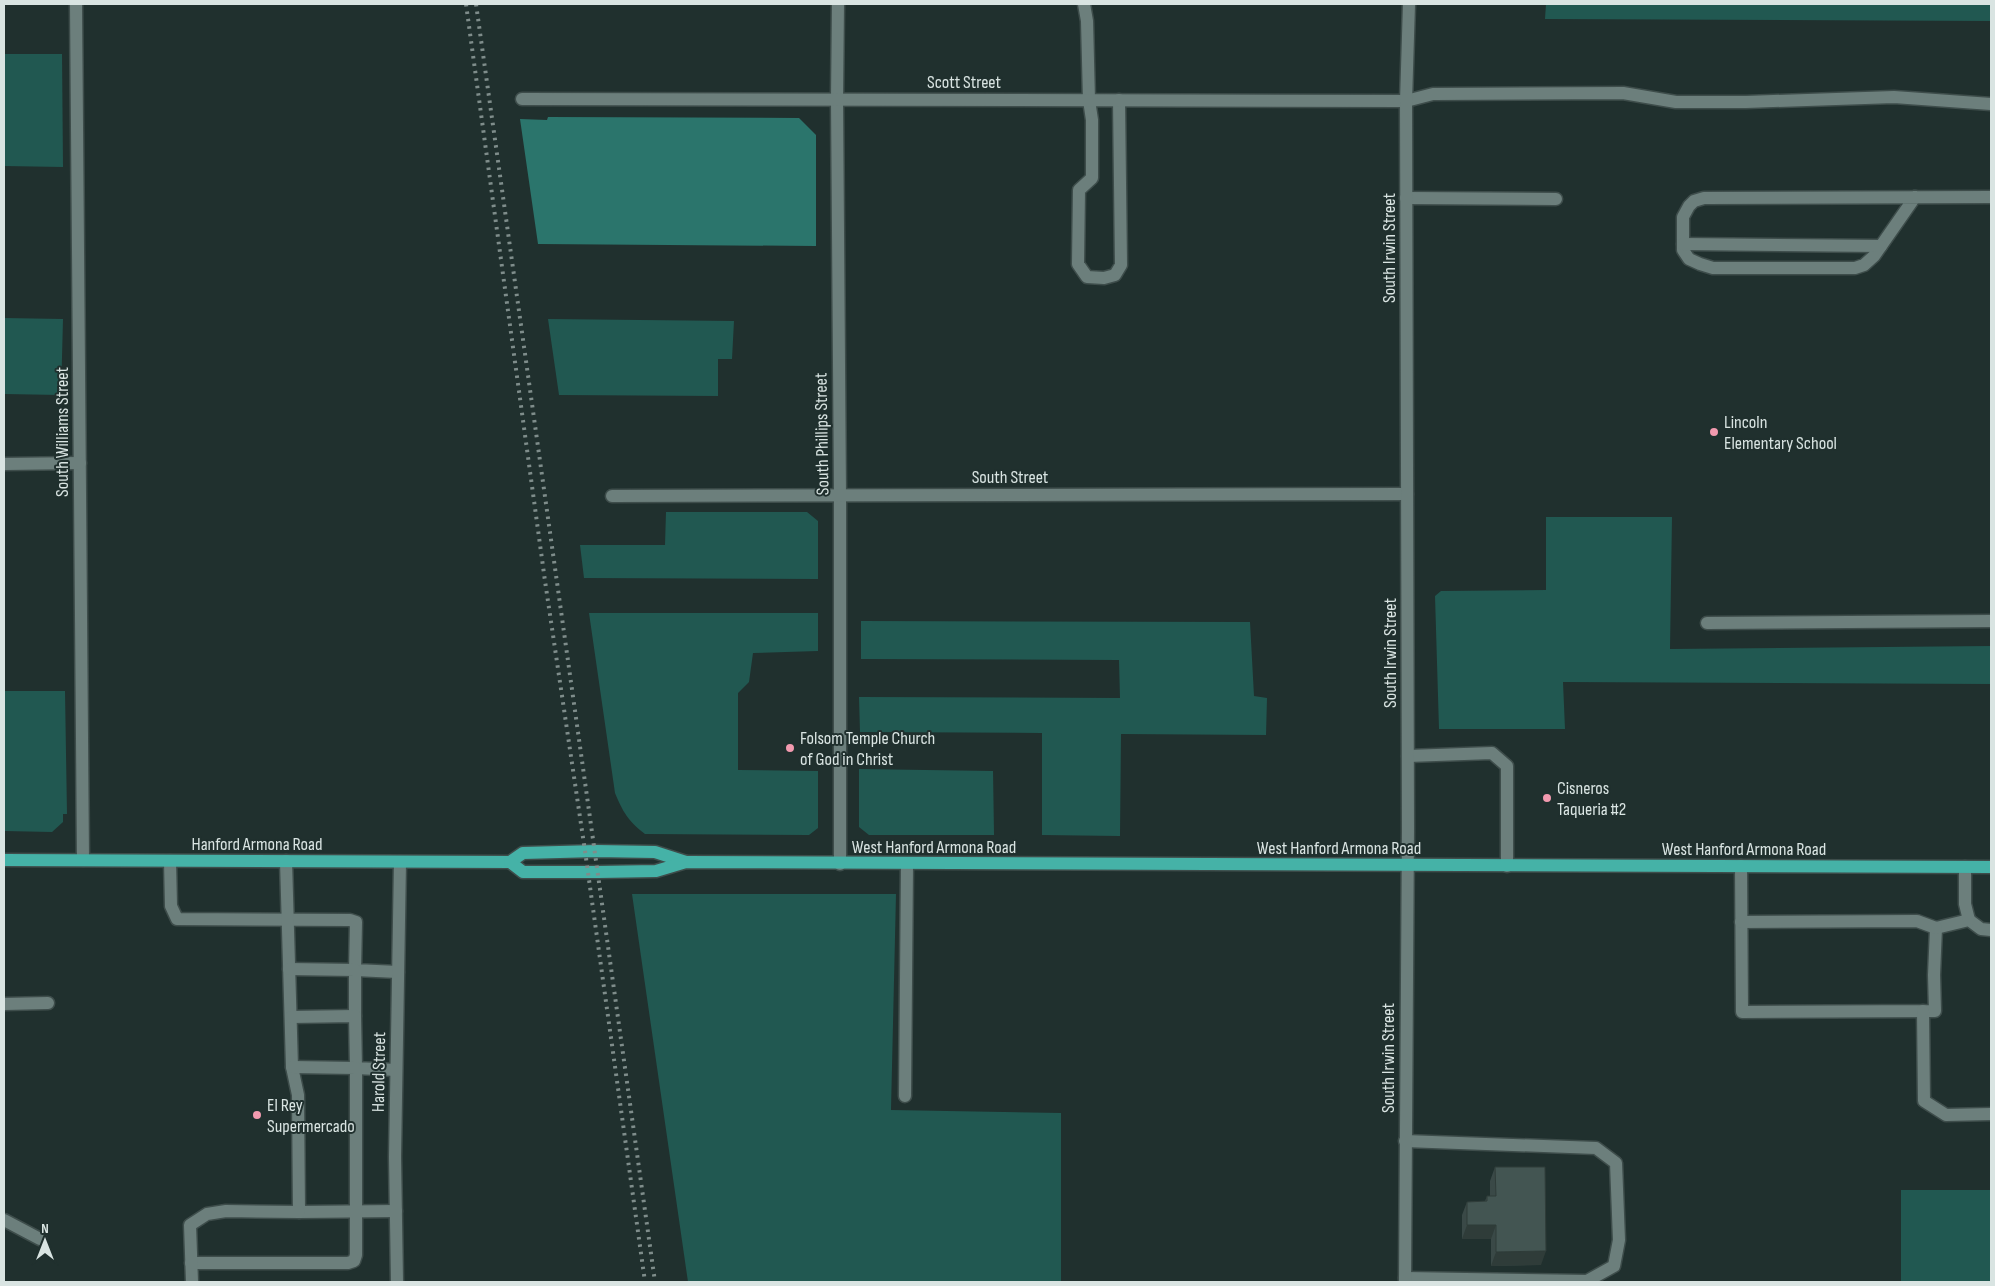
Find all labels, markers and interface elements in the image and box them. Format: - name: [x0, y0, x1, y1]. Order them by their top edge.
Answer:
- street label: Scott Street: [927, 72, 1002, 93]
- street label: South Irwin Street: [1379, 193, 1400, 303]
- street label: South Williams Street: [52, 366, 73, 497]
- street label: South Phillips Street: [810, 372, 834, 495]
- place label: Lincoln Elementary School: [1724, 412, 1837, 454]
- marker: Lincoln Elementary School: [1708, 426, 1720, 438]
- street label: South Street: [972, 467, 1049, 488]
- street label: South Irwin Street: [1380, 598, 1401, 708]
- place label: Folsom Temple Church of God in Christ: [800, 728, 935, 770]
- marker: Folsom Temple Church of God in Christ: [784, 742, 796, 754]
- place label: Cisneros Taqueria #2: [1557, 778, 1626, 820]
- marker: Cisneros Taqueria #2: [1541, 792, 1553, 804]
- street label: Hanford Armona Road: [191, 834, 323, 855]
- street label: West Hanford Armona Road: [852, 837, 1016, 858]
- street label: West Hanford Armona Road: [1257, 838, 1421, 859]
- street label: West Hanford Armona Road: [1662, 839, 1826, 860]
- street label: South Irwin Street: [1378, 1003, 1399, 1113]
- street label: Harold Street: [368, 1031, 390, 1112]
- place label: El Rey Supermercado: [267, 1095, 355, 1137]
- marker: El Rey Supermercado: [251, 1109, 263, 1121]
- north arrow: [20, 1216, 70, 1266]
- text: N: [41, 1220, 49, 1237]

